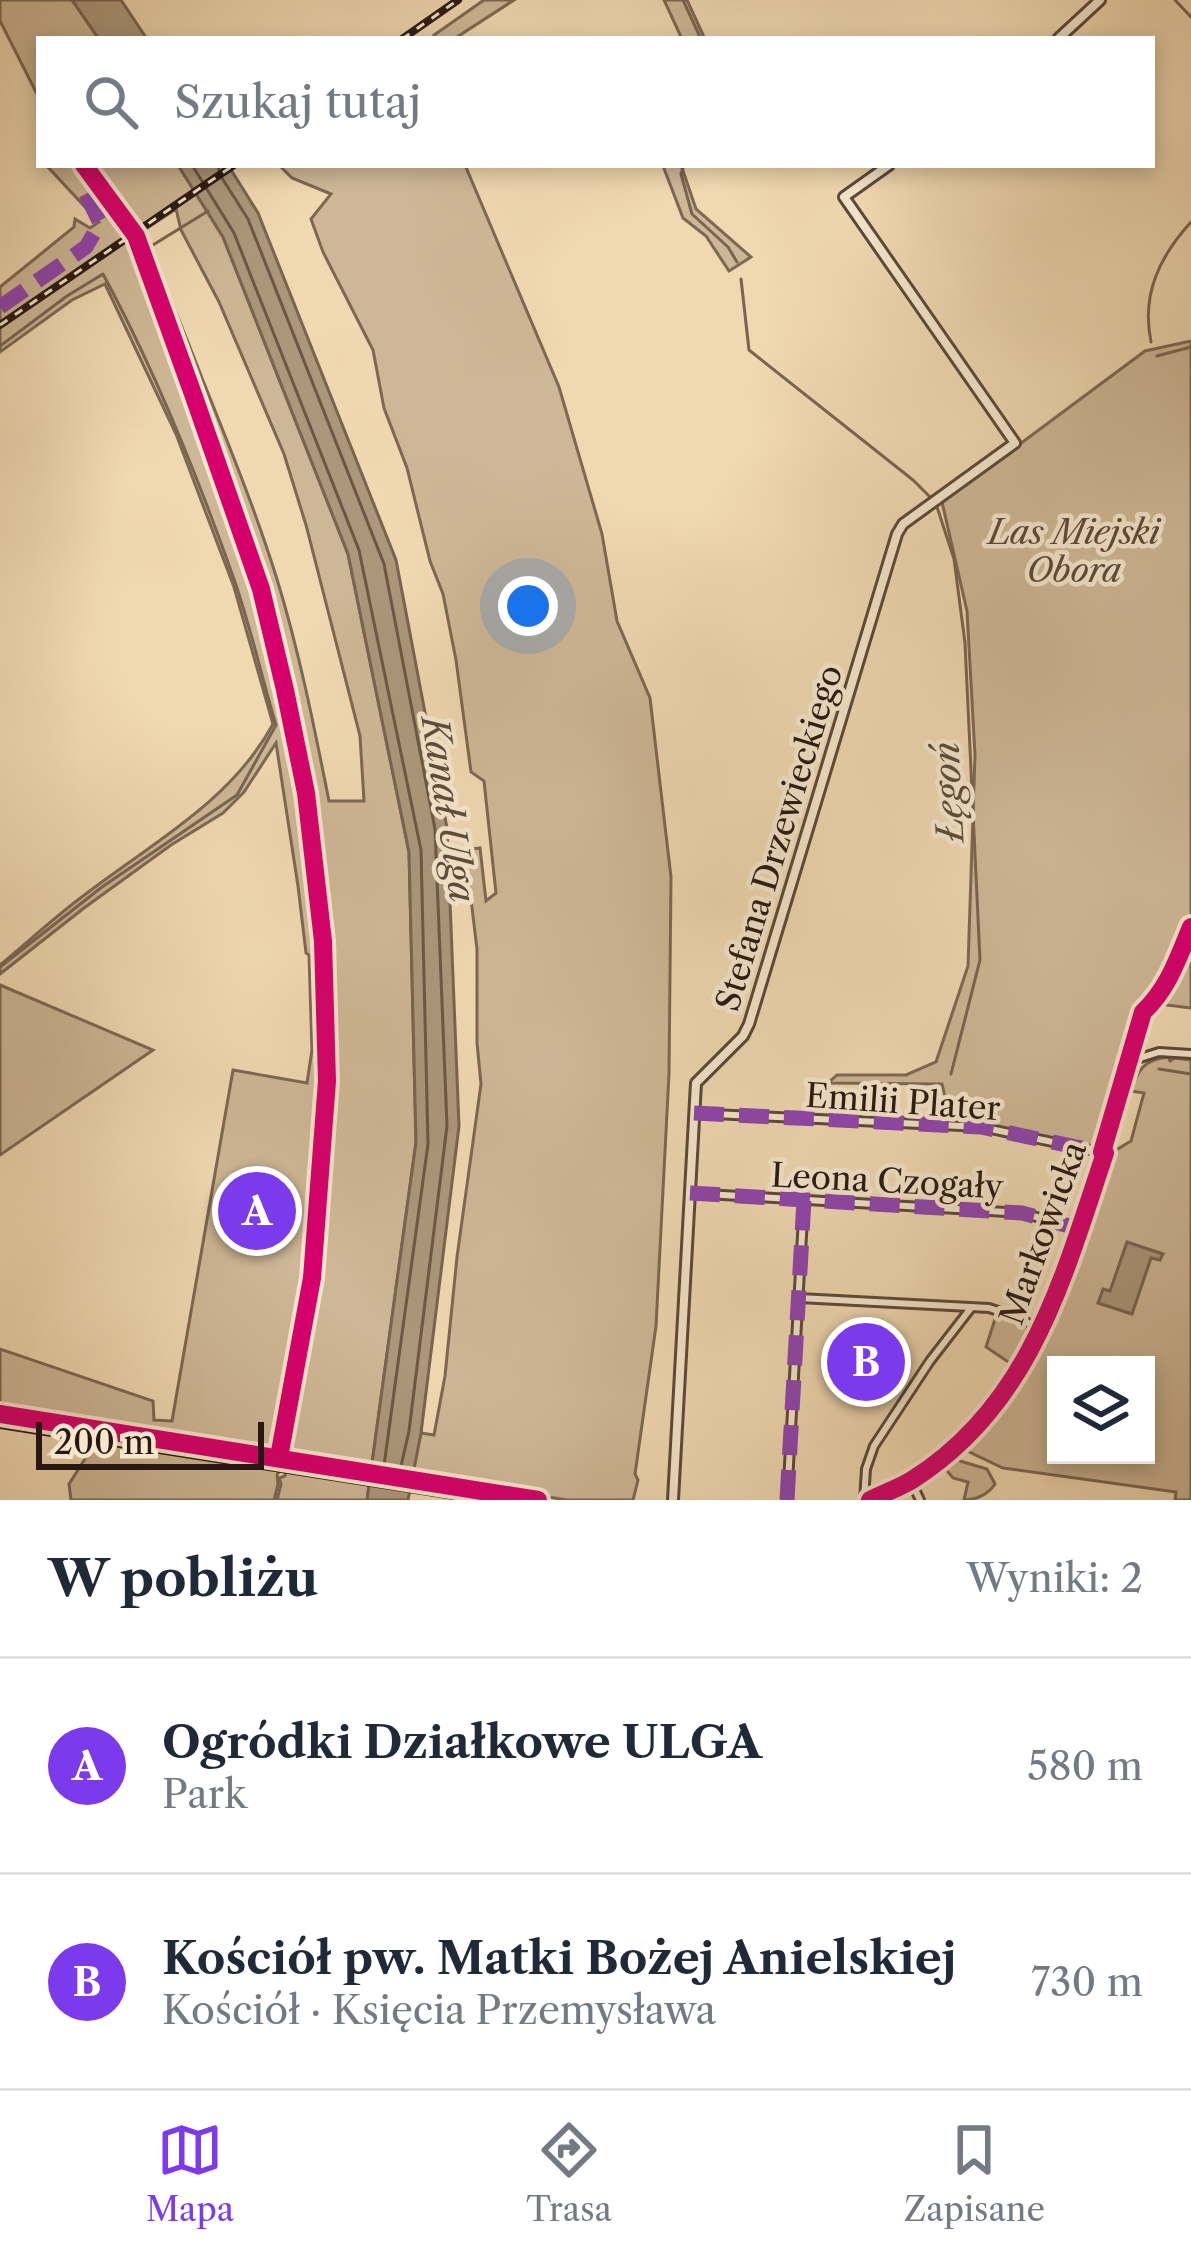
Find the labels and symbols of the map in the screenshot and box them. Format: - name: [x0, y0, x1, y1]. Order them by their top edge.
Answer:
- park label: Las Miejski Obora: [985, 512, 1162, 591]
- your location: [498, 576, 558, 636]
- street label: Stefana Drzewieckiego: [707, 660, 851, 1016]
- water label: Kanał Ulga: [412, 710, 485, 905]
- water label: Łęgoń: [923, 741, 973, 846]
- street label: Emilii Plater: [804, 1075, 1002, 1129]
- street label: Markowicka: [991, 1135, 1095, 1330]
- street label: Leona Czogały: [770, 1154, 1005, 1208]
- pin: A: [218, 1166, 296, 1256]
- pin: B: [827, 1317, 905, 1407]
- scale bar: [36, 1416, 264, 1469]

